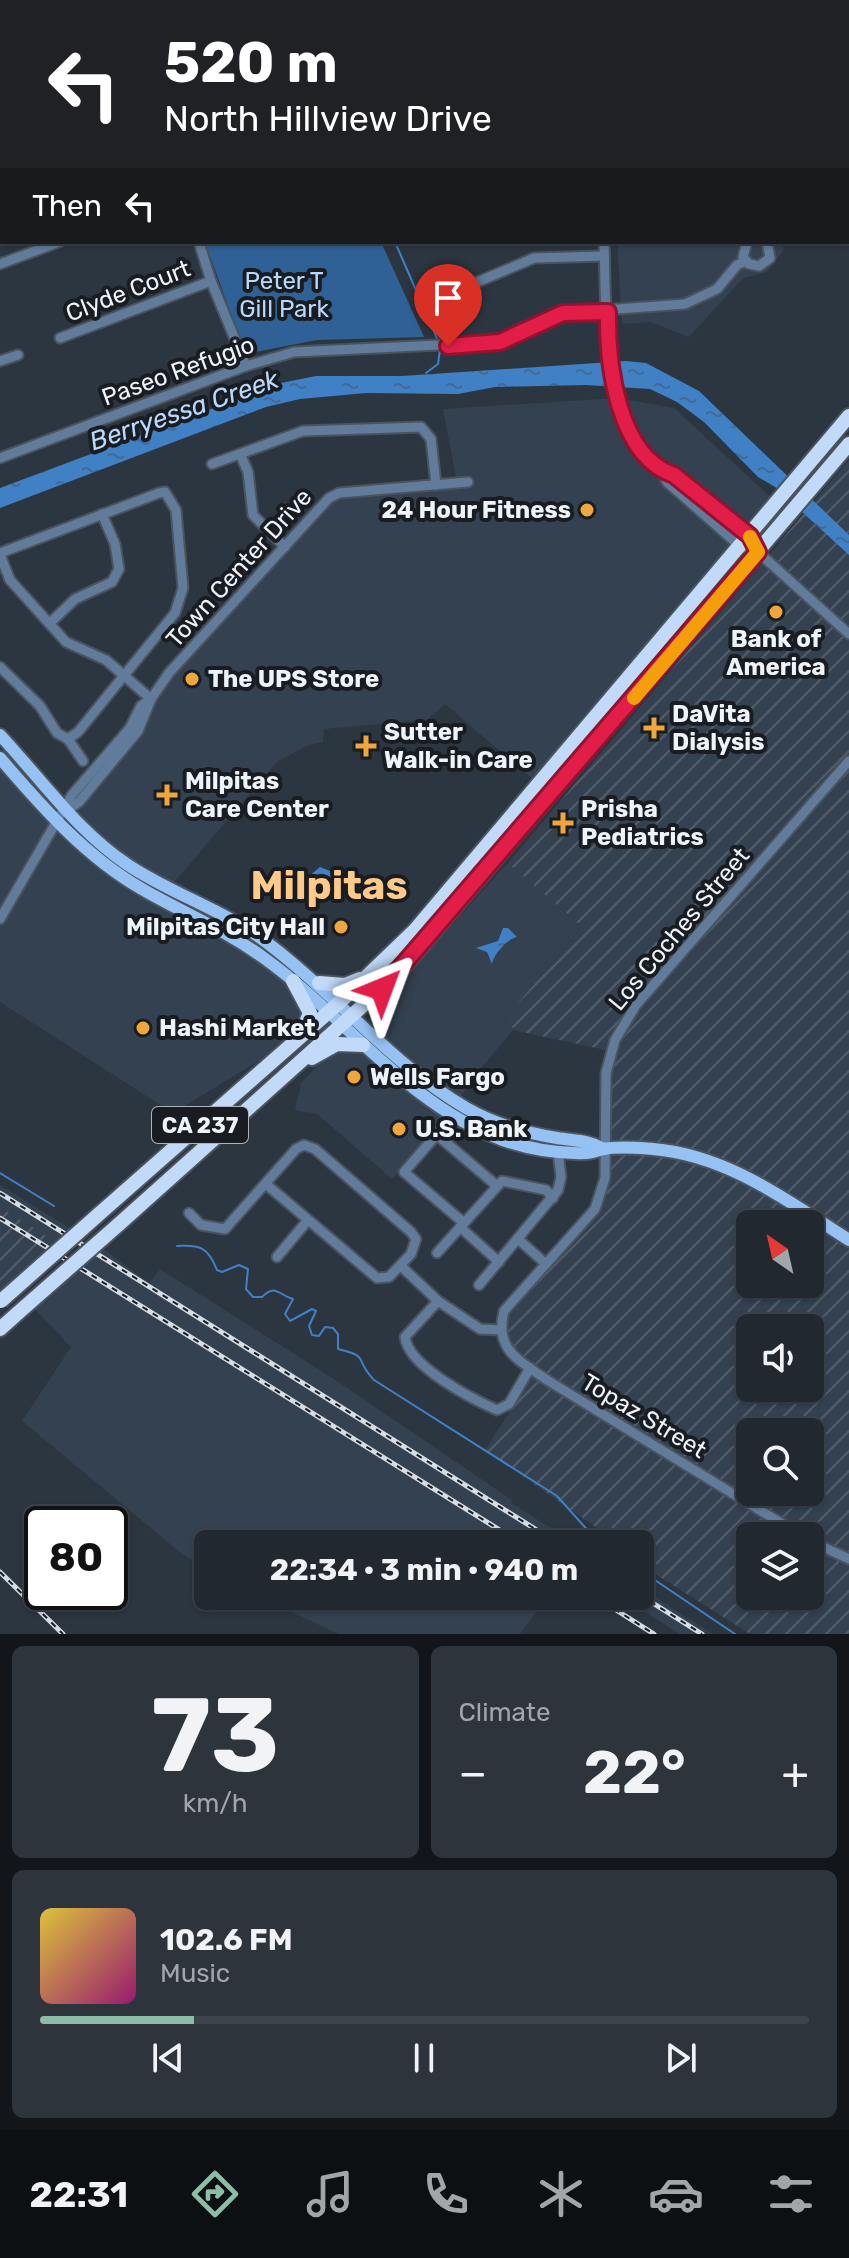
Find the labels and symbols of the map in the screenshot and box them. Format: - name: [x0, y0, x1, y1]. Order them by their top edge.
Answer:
- street label: Clyde Court: [62, 254, 194, 328]
- pin: [414, 264, 482, 346]
- park label: Peter T Gill Park: [239, 267, 329, 323]
- street label: Paseo Refugio: [98, 330, 258, 412]
- water label: Berryessa Creek: [85, 363, 283, 457]
- street label: Town Center Drive: [160, 483, 318, 653]
- place label: 24 Hour Fitness: [381, 496, 571, 524]
- marker: 24 Hour Fitness: [578, 501, 596, 519]
- marker: Bank of America: [767, 603, 785, 621]
- place label: Bank of America: [726, 625, 826, 681]
- place label: The UPS Store: [208, 665, 379, 693]
- marker: The UPS Store: [183, 670, 201, 688]
- place label: DaVita Dialysis: [672, 700, 764, 756]
- marker: DaVita Dialysis: [643, 717, 665, 739]
- place label: Sutter Walk-in Care: [384, 718, 533, 774]
- marker: Sutter Walk-in Care: [355, 735, 377, 757]
- place label: Milpitas Care Center: [185, 767, 329, 823]
- marker: Milpitas Care Center: [156, 784, 178, 806]
- place label: Prisha Pediatrics: [581, 795, 704, 851]
- marker: Prisha Pediatrics: [552, 812, 574, 834]
- street label: Los Coches Street: [603, 842, 755, 1016]
- district label: Milpitas: [250, 862, 408, 909]
- place label: Milpitas City Hall: [126, 913, 325, 941]
- marker: Milpitas City Hall: [332, 918, 350, 936]
- position arrow: [340, 947, 424, 1031]
- place label: Hashi Market: [159, 1014, 316, 1042]
- marker: Hashi Market: [134, 1019, 152, 1037]
- place label: Wells Fargo: [370, 1063, 505, 1091]
- marker: Wells Fargo: [345, 1068, 363, 1086]
- road number: CA 237: [152, 1107, 248, 1143]
- place label: U.S. Bank: [415, 1115, 527, 1143]
- marker: U.S. Bank: [390, 1120, 408, 1138]
- north arrow: [736, 1210, 824, 1298]
- street label: Topaz Street: [577, 1368, 711, 1464]
- speed limit sign: 80: [24, 1506, 128, 1610]

